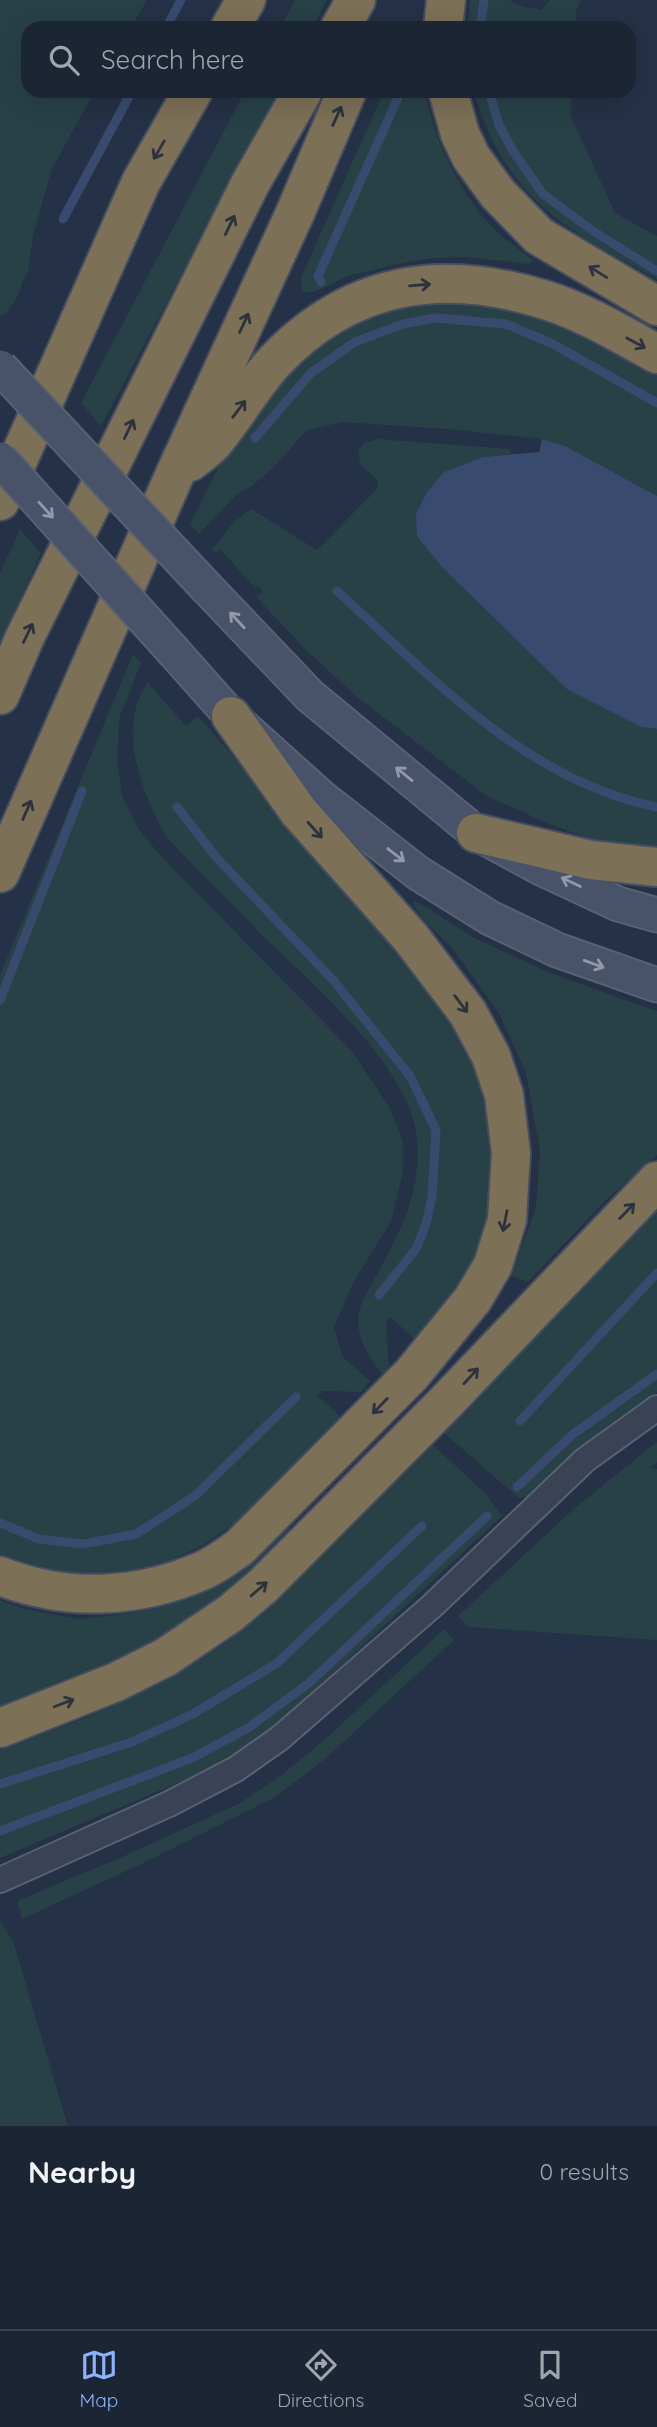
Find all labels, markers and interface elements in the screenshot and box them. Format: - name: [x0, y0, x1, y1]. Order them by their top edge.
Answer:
- search box: [21, 21, 636, 98]
- icon: search: [45, 41, 83, 79]
- text: Search here: [101, 43, 245, 76]
- one-way arrow: [331, 105, 344, 127]
- one-way arrow: [152, 139, 165, 160]
- one-way arrow: [223, 215, 237, 236]
- one-way arrow: [588, 265, 608, 279]
- one-way arrow: [409, 278, 431, 291]
- one-way arrow: [238, 313, 251, 334]
- one-way arrow: [625, 337, 646, 350]
- one-way arrow: [232, 400, 247, 418]
- one-way arrow: [122, 419, 136, 440]
- one-way arrow: [37, 501, 54, 518]
- one-way arrow: [229, 612, 246, 629]
- one-way arrow: [21, 623, 35, 644]
- one-way arrow: [396, 766, 414, 782]
- one-way arrow: [21, 800, 34, 821]
- one-way arrow: [307, 821, 324, 838]
- one-way arrow: [386, 848, 404, 863]
- one-way arrow: [561, 875, 582, 888]
- one-way arrow: [583, 959, 605, 971]
- one-way arrow: [454, 995, 469, 1013]
- one-way arrow: [619, 1202, 636, 1219]
- one-way arrow: [498, 1209, 512, 1232]
- one-way arrow: [462, 1368, 479, 1385]
- one-way arrow: [372, 1398, 389, 1415]
- one-way arrow: [249, 1581, 267, 1597]
- one-way arrow: [52, 1696, 74, 1708]
- text: Nearby: [28, 2153, 136, 2191]
- text: 0 results: [540, 2157, 629, 2186]
- tab: Map: [80, 2346, 118, 2412]
- tab: Directions: [277, 2346, 364, 2412]
- tab: Saved: [523, 2346, 578, 2412]

